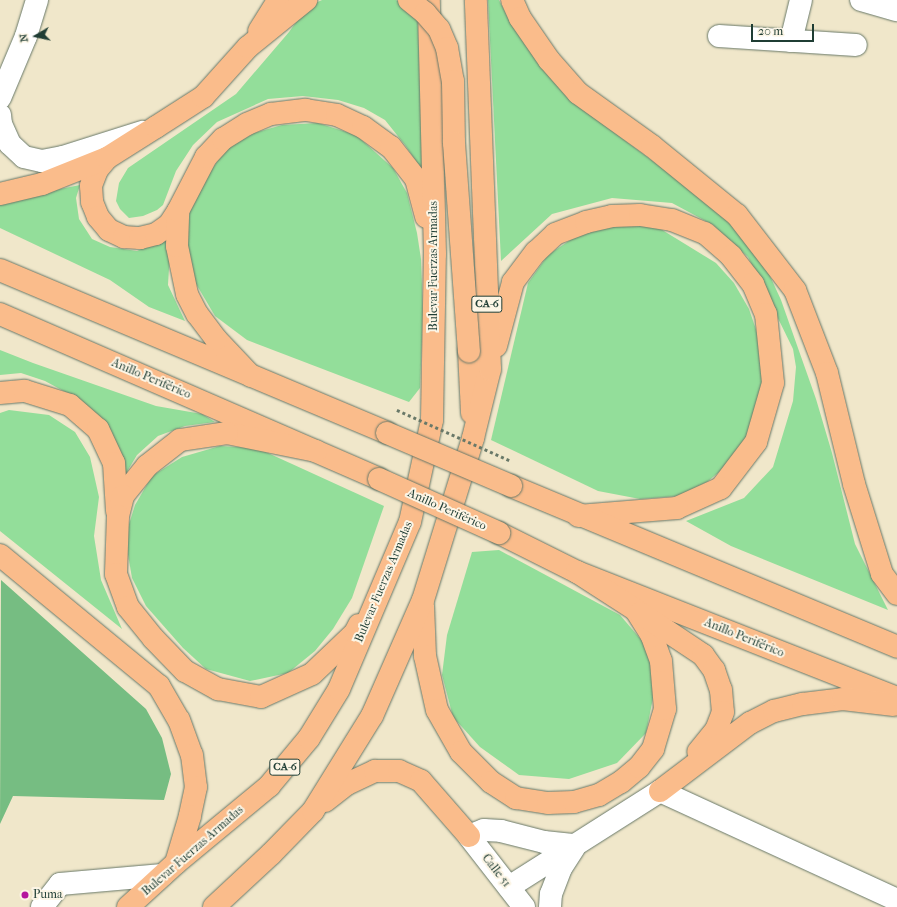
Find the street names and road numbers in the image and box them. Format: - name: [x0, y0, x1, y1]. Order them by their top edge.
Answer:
- street label: Bulevar Fuerzas Armadas: [427, 201, 441, 331]
- road number: CA-6: [471, 295, 503, 313]
- street label: Anillo Periférico: [109, 356, 193, 402]
- street label: Anillo Periférico: [405, 486, 489, 534]
- street label: Bulevar Fuerzas Armadas: [352, 519, 416, 645]
- street label: Anillo Periférico: [702, 615, 786, 661]
- road number: CA-6: [269, 758, 301, 776]
- street label: Bulevar Fuerzas Armadas: [139, 803, 247, 899]
- street label: Calle 51: [479, 852, 513, 890]

